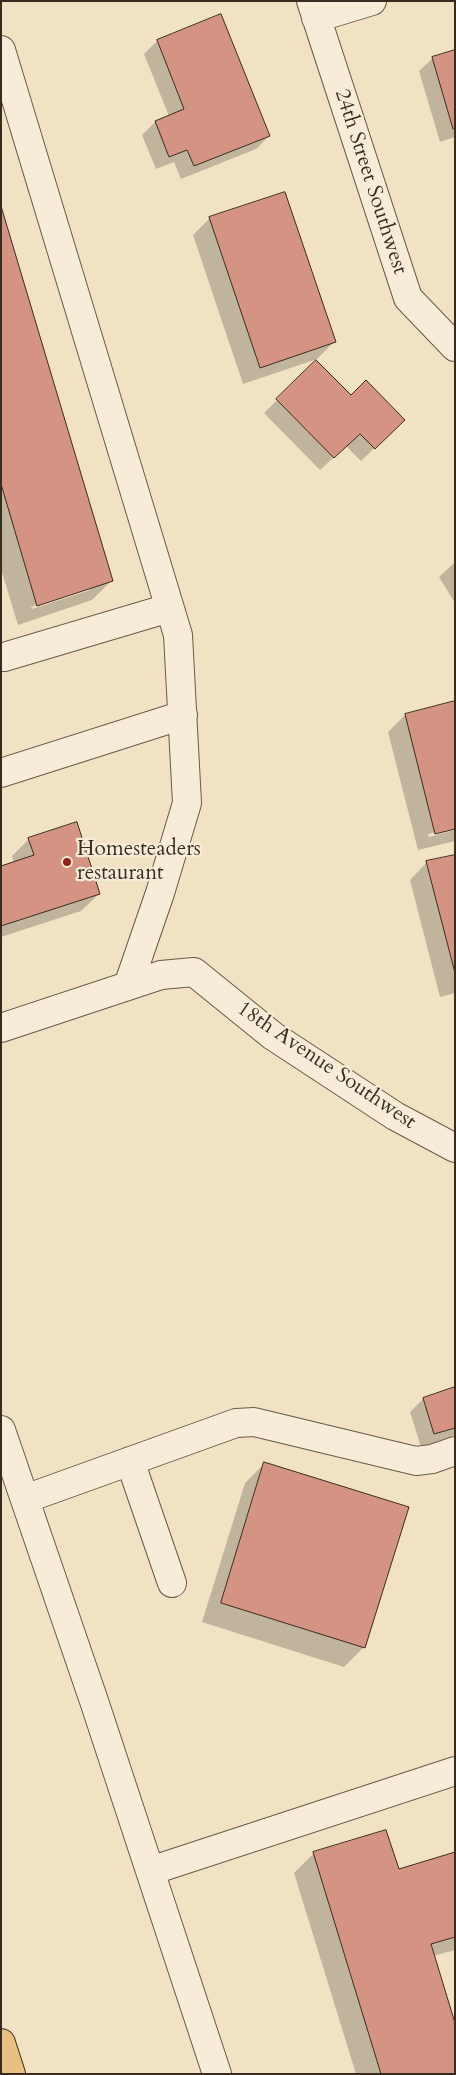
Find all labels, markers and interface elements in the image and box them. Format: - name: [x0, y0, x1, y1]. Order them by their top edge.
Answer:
- street label: 24th Street Southwest: [328, 86, 412, 278]
- place label: Homesteaders restaurant: [77, 837, 201, 887]
- marker: Homesteaders restaurant: [61, 856, 73, 868]
- street label: 18th Avenue Southwest: [232, 997, 420, 1135]

